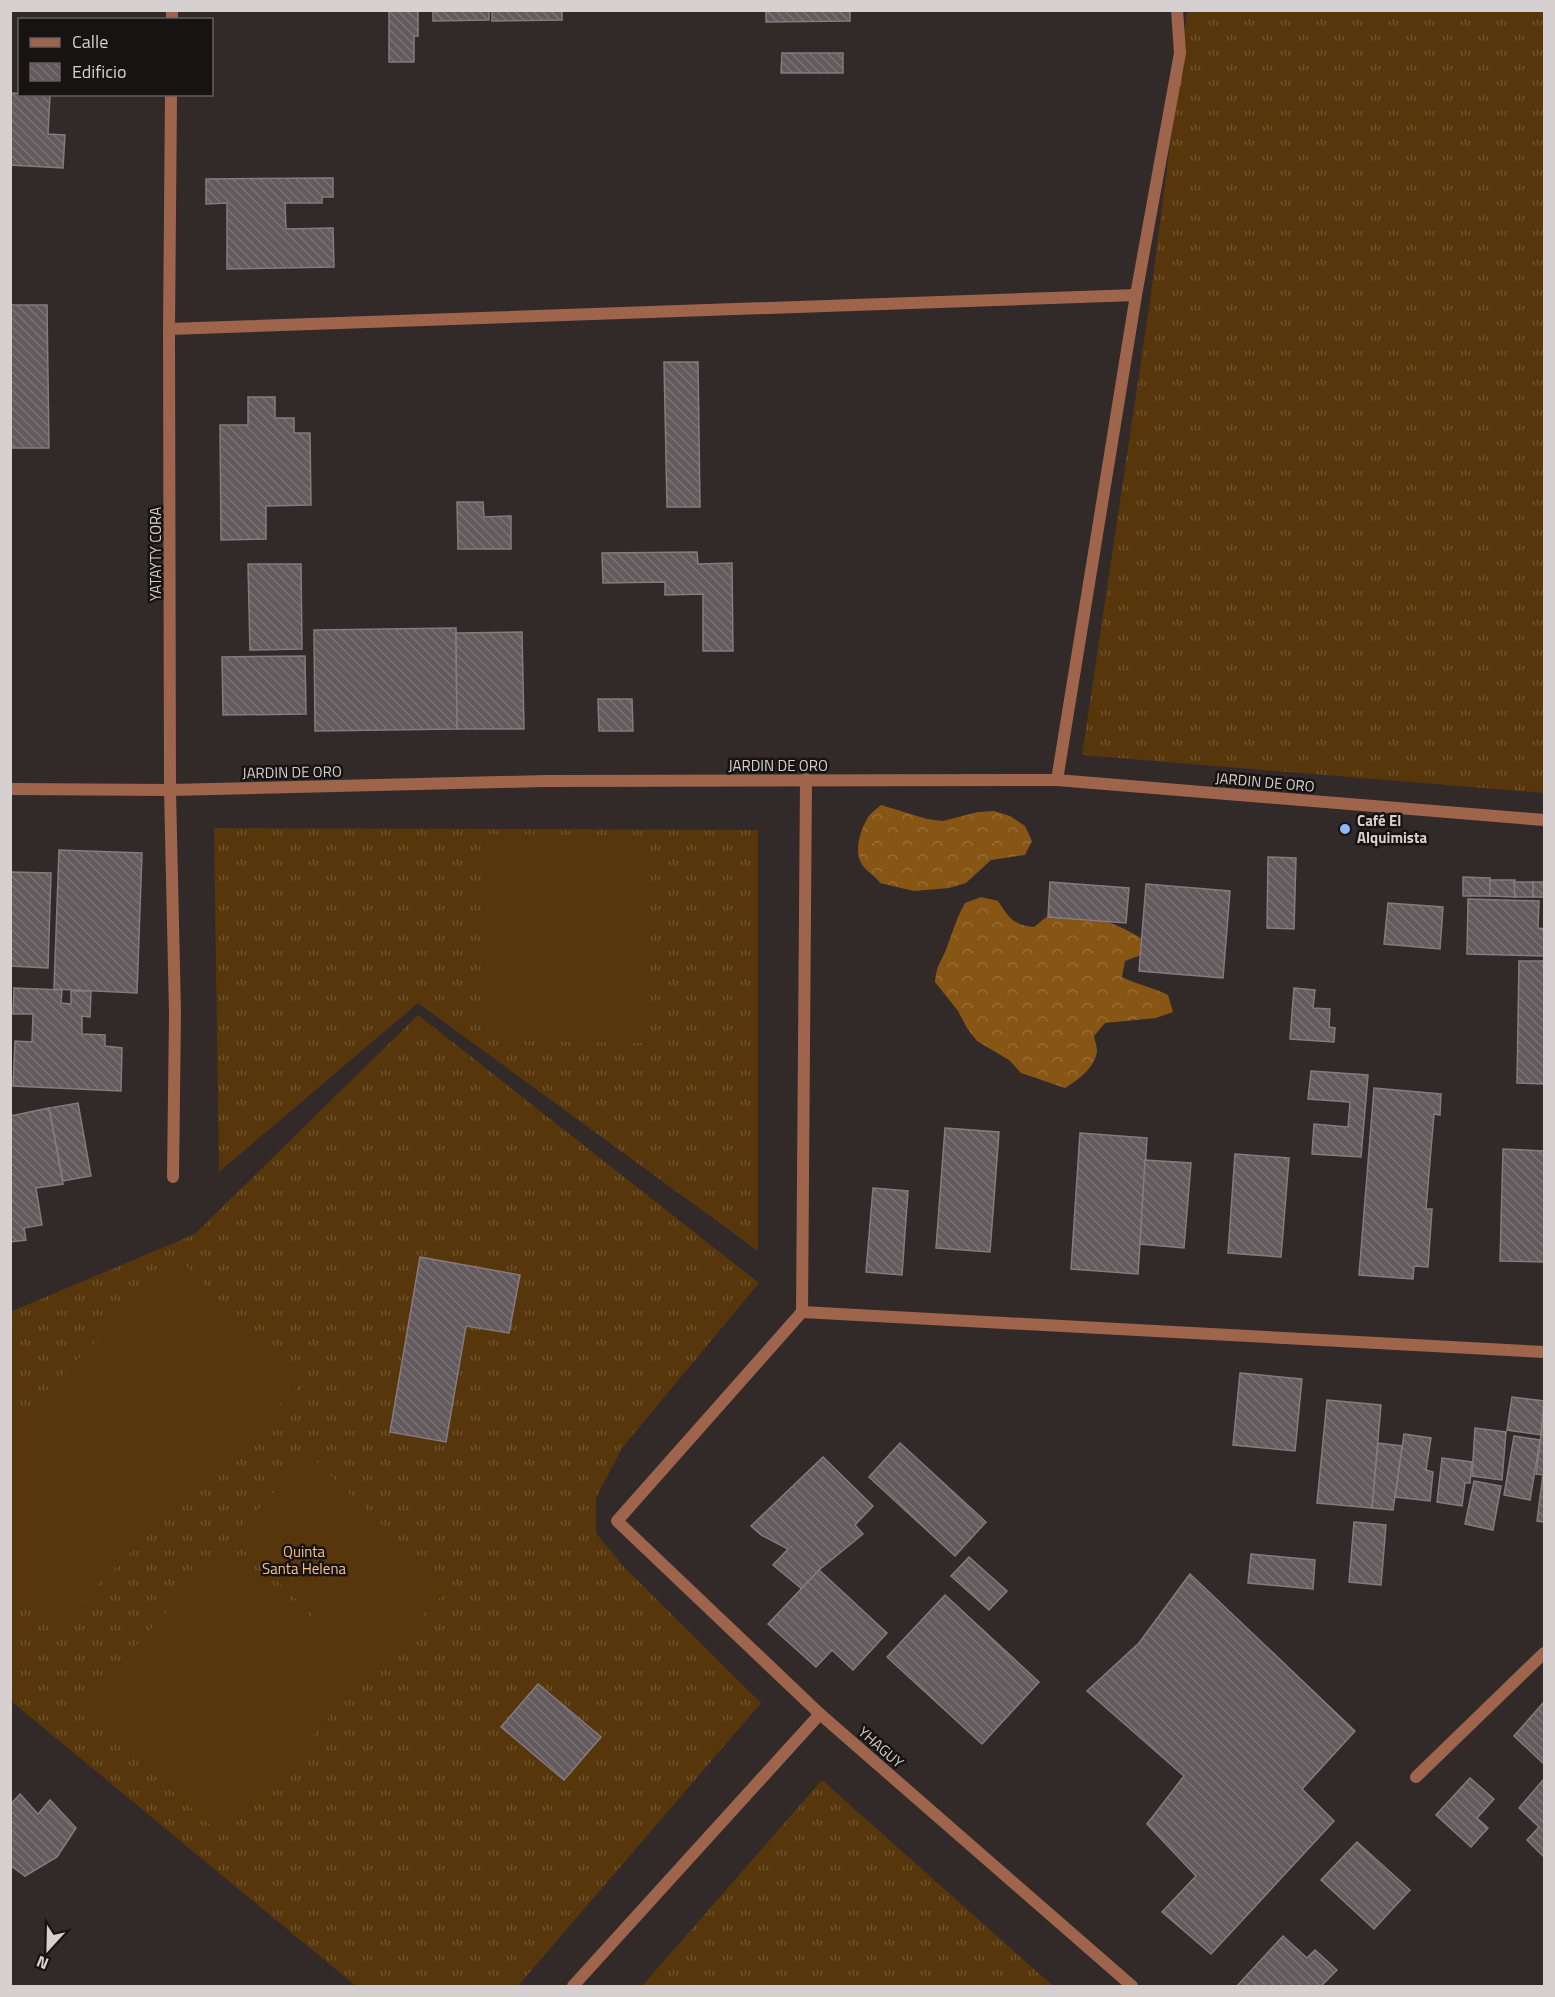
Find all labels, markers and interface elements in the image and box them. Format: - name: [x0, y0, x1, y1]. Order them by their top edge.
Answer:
- legend: [18, 18, 213, 96]
- text: Calle: [72, 28, 108, 55]
- text: Edificio: [72, 58, 126, 85]
- street label: YATAYTY CORA: [144, 507, 167, 601]
- street label: JARDIN DE ORO: [728, 754, 828, 777]
- street label: JARDIN DE ORO: [242, 760, 342, 784]
- street label: JARDIN DE ORO: [1214, 766, 1316, 798]
- place label: Café El Alquimista: [1357, 809, 1427, 849]
- marker: Café El Alquimista: [1338, 822, 1352, 836]
- park label: Quinta Santa Helena: [262, 1540, 346, 1580]
- street label: YHAGUY: [853, 1721, 909, 1773]
- north arrow: [18, 1919, 78, 1979]
- text: N: [33, 1950, 52, 1976]

